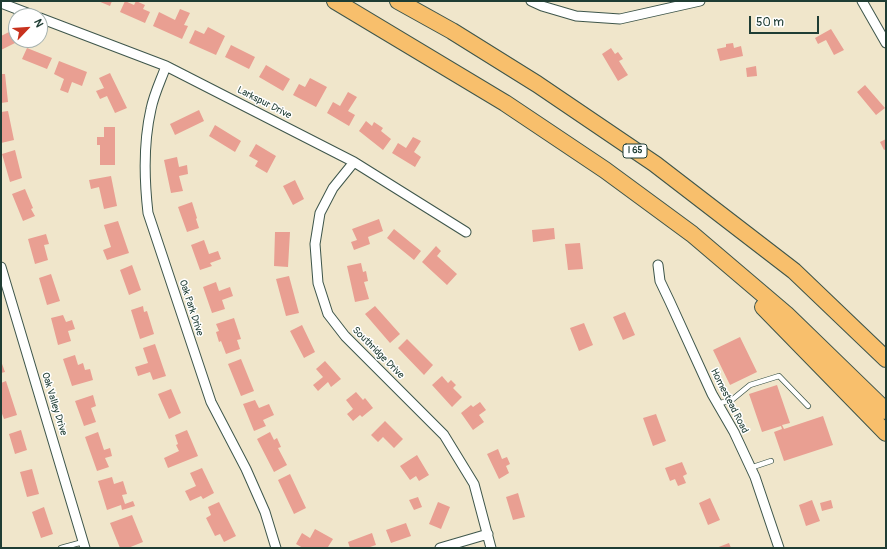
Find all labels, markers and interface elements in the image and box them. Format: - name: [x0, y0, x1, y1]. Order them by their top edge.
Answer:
- north arrow: [8, 8, 48, 48]
- scale bar: [751, 8, 821, 34]
- text: 50 m: [756, 15, 784, 30]
- text: N: [31, 17, 46, 29]
- street label: Larkspur Drive: [235, 84, 293, 122]
- road number: I 65: [623, 144, 647, 158]
- street label: Oak Park Drive: [176, 278, 206, 338]
- street label: Southridge Drive: [350, 325, 406, 381]
- street label: Homestead Road: [708, 367, 750, 435]
- street label: Oak Valley Drive: [39, 371, 69, 437]

